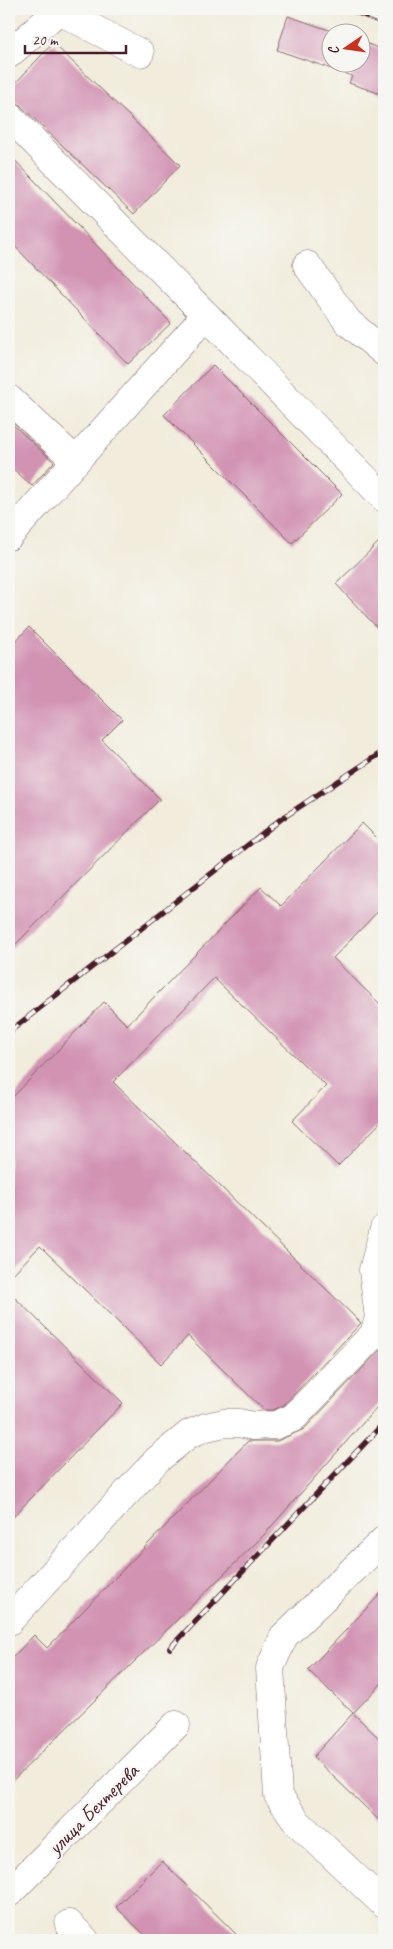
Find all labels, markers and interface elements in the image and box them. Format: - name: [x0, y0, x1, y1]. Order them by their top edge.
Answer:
- scale bar: [25, 22, 126, 54]
- north arrow: [320, 22, 370, 72]
- text: 20 m: [32, 31, 59, 50]
- text: С: [324, 43, 343, 56]
- street label: улица Бехтерева: [41, 1757, 145, 1861]

